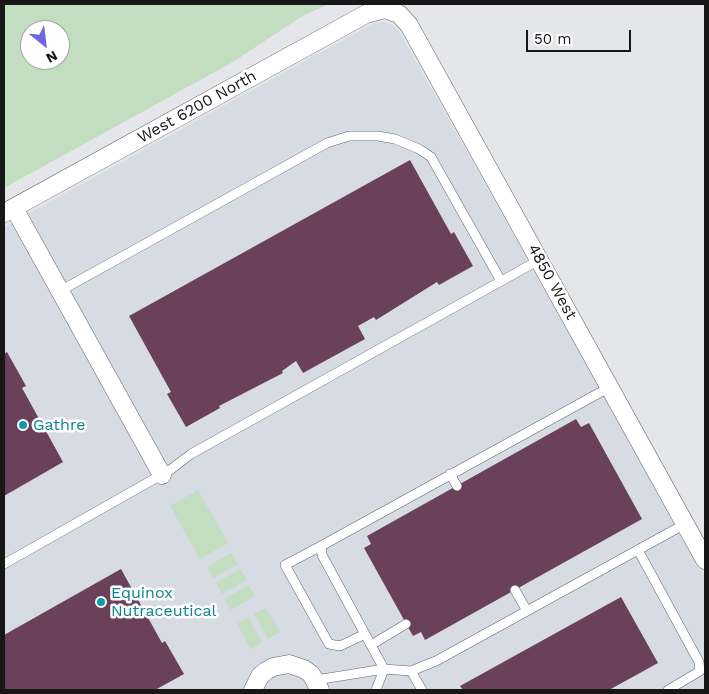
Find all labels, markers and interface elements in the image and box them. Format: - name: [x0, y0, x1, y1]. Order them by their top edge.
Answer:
- north arrow: [20, 20, 70, 70]
- scale bar: [529, 20, 634, 52]
- text: 50 m: [534, 30, 571, 48]
- text: N: [43, 48, 60, 67]
- street label: West 6200 North: [134, 66, 260, 148]
- street label: 4850 West: [523, 241, 581, 323]
- place label: Gathre: [33, 415, 85, 435]
- marker: Gathre: [17, 419, 29, 431]
- place label: Equinox Nutraceutical: [111, 583, 216, 621]
- marker: Equinox Nutraceutical: [95, 596, 107, 608]

